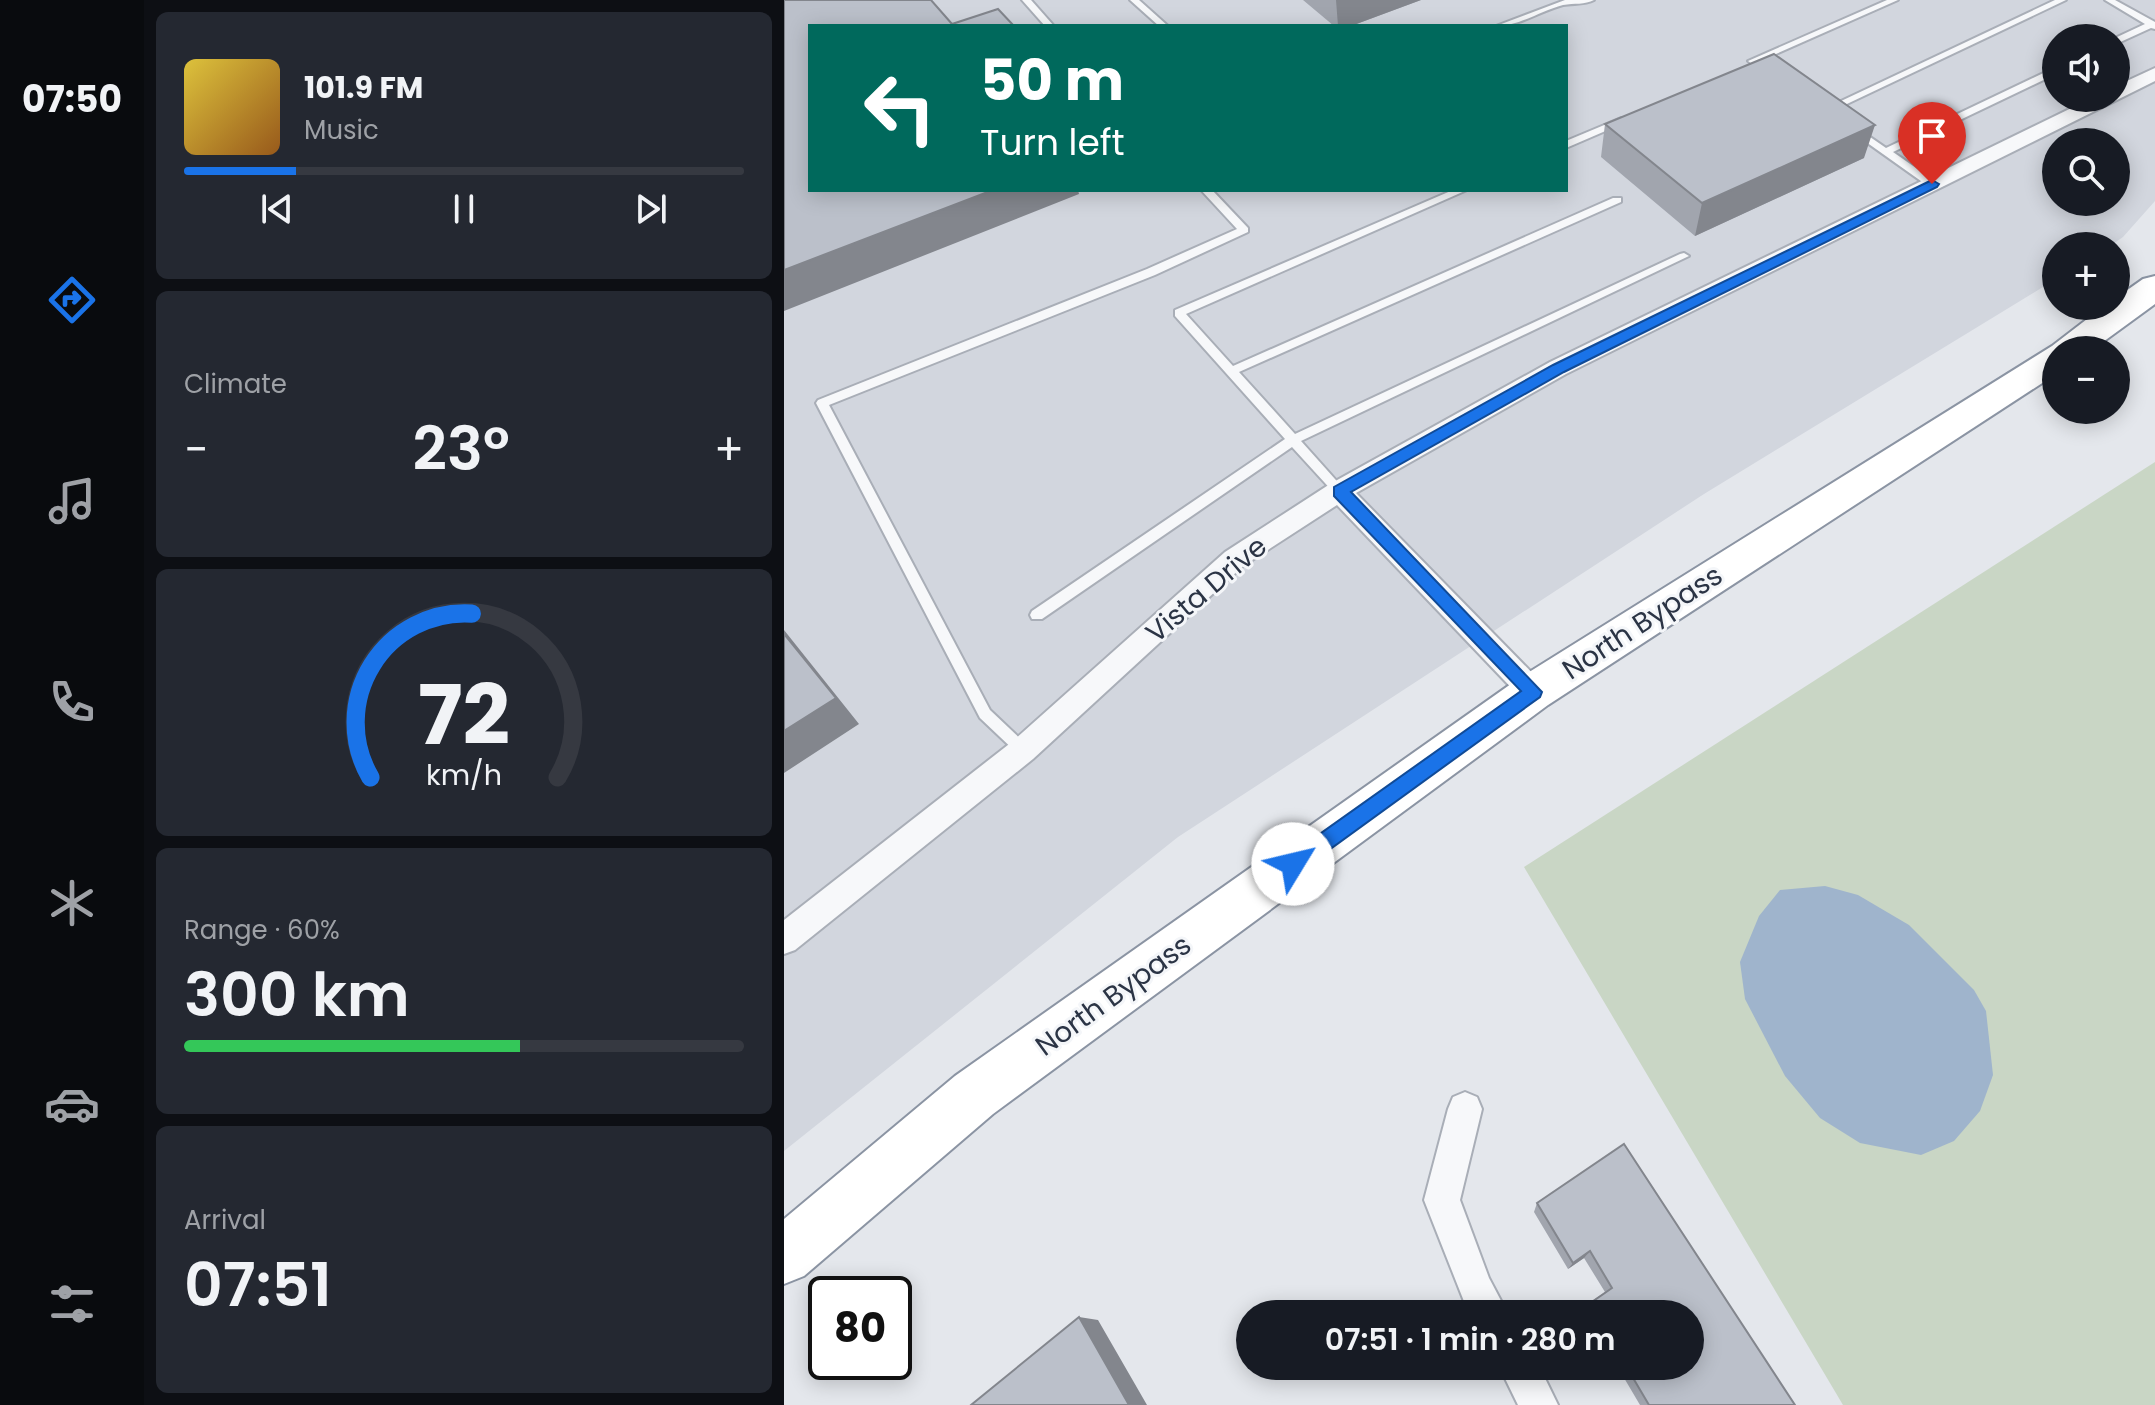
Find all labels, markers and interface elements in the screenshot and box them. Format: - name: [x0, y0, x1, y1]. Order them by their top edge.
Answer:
- map controls: [2042, 24, 2130, 424]
- button: sound: [2042, 24, 2130, 112]
- text: 50 m: [980, 41, 1124, 120]
- icon: left: [848, 56, 952, 160]
- text: 101.9 FM: [304, 66, 423, 109]
- text: 07:50: [22, 74, 122, 125]
- pin: [1898, 102, 1966, 184]
- text: Music: [304, 112, 379, 148]
- icon: arrive: [1910, 114, 1954, 158]
- text: Turn left: [980, 117, 1125, 168]
- button: search: [2042, 128, 2130, 216]
- icon: previous: [255, 187, 299, 231]
- icon: pause: [442, 187, 486, 231]
- icon: next: [629, 187, 673, 231]
- button: +: [2042, 232, 2130, 320]
- icon: directions: [44, 272, 100, 328]
- button: −: [2042, 336, 2130, 424]
- text: Climate: [184, 366, 287, 402]
- text: 23°: [413, 407, 510, 491]
- text: −: [184, 419, 208, 480]
- text: +: [714, 419, 744, 480]
- icon: music: [44, 473, 100, 529]
- street label: Vista Drive: [1137, 527, 1275, 652]
- street label: North Bypass: [1555, 556, 1730, 689]
- text: 72: [418, 657, 510, 773]
- icon: phone: [44, 674, 100, 730]
- text: km/h: [426, 756, 502, 796]
- position arrow: [1251, 822, 1335, 906]
- icon: climate: [44, 875, 100, 931]
- text: Range · 60%: [184, 912, 340, 948]
- street label: North Bypass: [1028, 926, 1199, 1065]
- text: 300 km: [184, 953, 410, 1037]
- icon: car: [44, 1076, 100, 1132]
- text: Arrival: [184, 1202, 266, 1238]
- text: 07:51: [184, 1243, 332, 1327]
- icon: filters: [44, 1276, 100, 1332]
- speed limit sign: 80: [808, 1276, 912, 1380]
- text: 07:51 · 1 min · 280 m: [1325, 1318, 1615, 1361]

